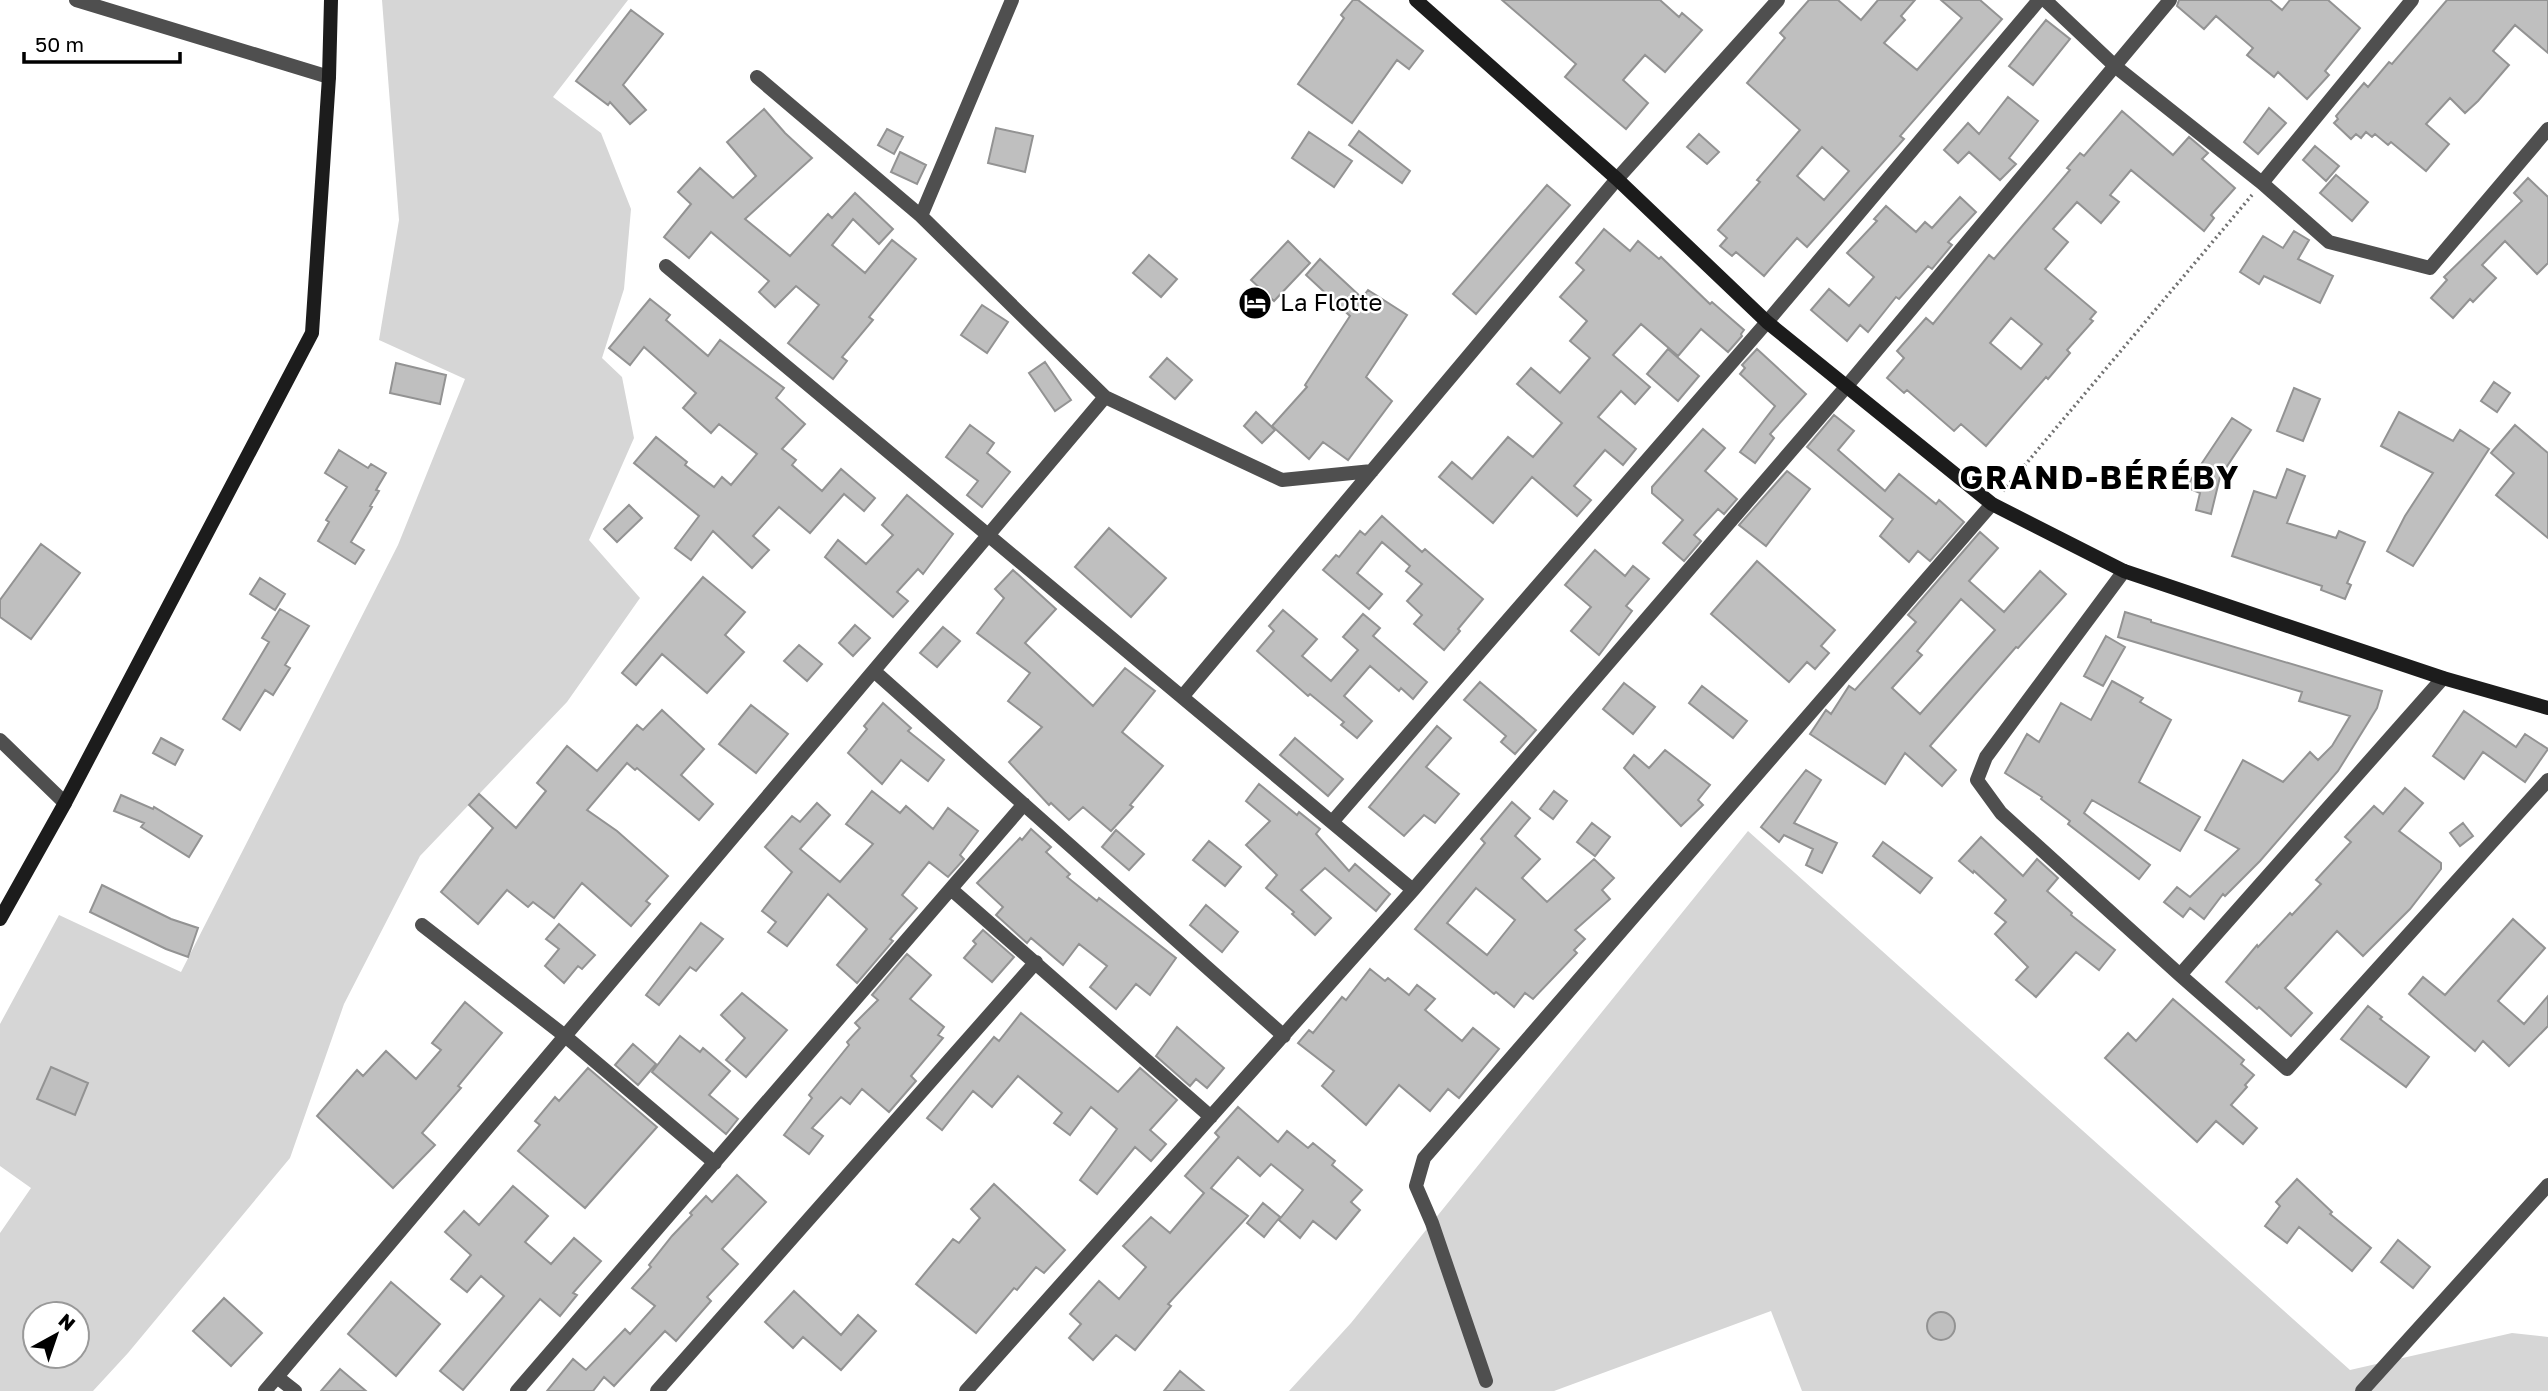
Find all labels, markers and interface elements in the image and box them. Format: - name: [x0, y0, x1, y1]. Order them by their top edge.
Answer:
- scale bar: [24, 21, 180, 65]
- text: 50 m: [35, 31, 84, 57]
- hotel icon: La Flotte: [1236, 284, 1274, 322]
- place label: La Flotte: [1280, 287, 1382, 316]
- district label: GRAND-BÉRÉBY: [1960, 458, 2240, 496]
- north arrow: [21, 1300, 91, 1370]
- text: N: [54, 1308, 80, 1335]

